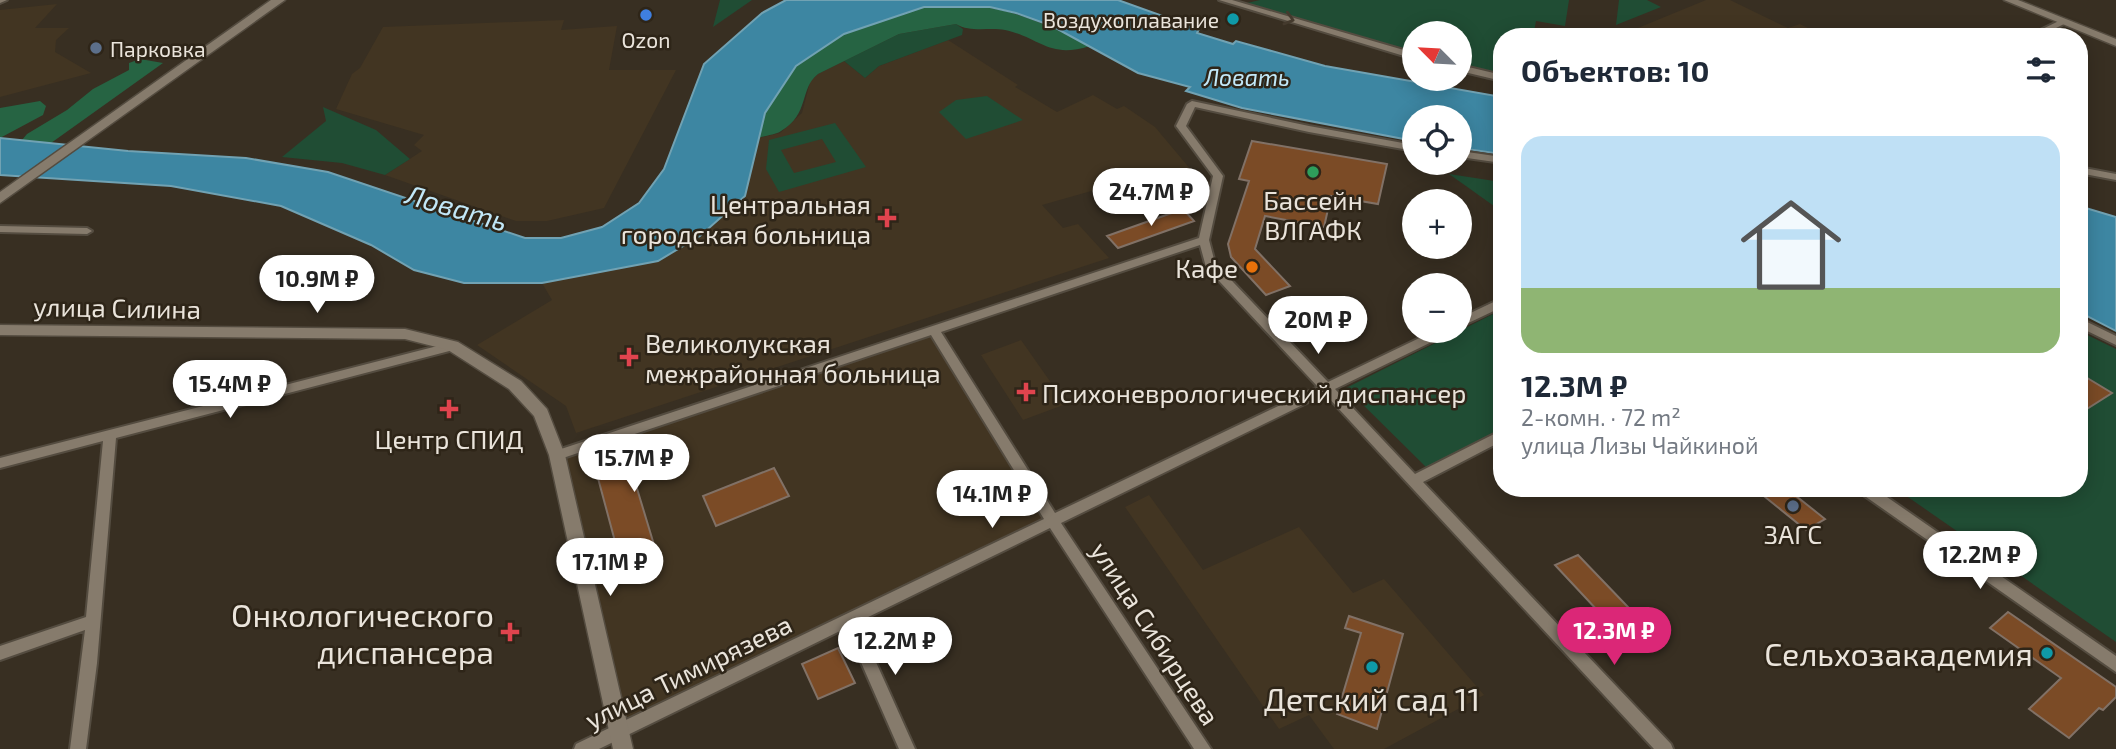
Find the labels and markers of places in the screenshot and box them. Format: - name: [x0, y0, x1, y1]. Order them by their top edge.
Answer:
- marker: Ozon: [638, 7, 654, 23]
- place label: Воздухоплавание: [1043, 7, 1219, 33]
- marker: Воздухоплавание: [1225, 11, 1241, 27]
- place label: Ozon: [622, 27, 670, 52]
- place label: Парковка: [110, 36, 206, 61]
- marker: Парковка: [88, 40, 104, 56]
- marker: Бассейн ВЛГАФК: [1305, 164, 1321, 180]
- pin: 24.7M ₽: [1086, 168, 1216, 228]
- place label: Бассейн ВЛГАФК: [1263, 184, 1363, 245]
- place label: Центральная городская больница: [621, 188, 871, 249]
- marker: Центральная городская больница: [877, 208, 897, 228]
- place label: Кафе: [1175, 252, 1238, 283]
- pin: 10.9M ₽: [252, 256, 382, 315]
- marker: Кафе: [1244, 259, 1260, 275]
- pin: 20M ₽: [1269, 296, 1367, 356]
- place label: Великолукская межрайонная больница: [645, 327, 941, 388]
- marker: Великолукская межрайонная больница: [619, 347, 639, 367]
- pin: 15.4M ₽: [165, 360, 295, 420]
- place label: Психоневрологический диспансер: [1042, 377, 1466, 408]
- marker: Психоневрологический диспансер: [1016, 382, 1036, 402]
- marker: Центр СПИД: [439, 399, 459, 419]
- place label: Центр СПИД: [374, 423, 524, 454]
- pin: 15.7M ₽: [569, 434, 699, 494]
- pin: 14.1M ₽: [927, 470, 1057, 530]
- marker: ЗАГС: [1785, 498, 1801, 514]
- place label: ЗАГС: [1764, 518, 1822, 549]
- pin: 12.2M ₽: [1915, 532, 2045, 591]
- pin: 17.1M ₽: [545, 538, 675, 598]
- place label: Онкологического диспансера: [231, 595, 494, 670]
- pin: 12.3M ₽: [1549, 608, 1679, 667]
- pin: 12.2M ₽: [830, 618, 960, 677]
- marker: Онкологического диспансера: [500, 622, 520, 642]
- place label: Сельхозакадемия: [1764, 634, 2033, 672]
- marker: Сельхозакадемия: [2039, 645, 2055, 661]
- marker: Детский сад 11: [1364, 659, 1380, 675]
- place label: Детский сад 11: [1264, 679, 1480, 717]

